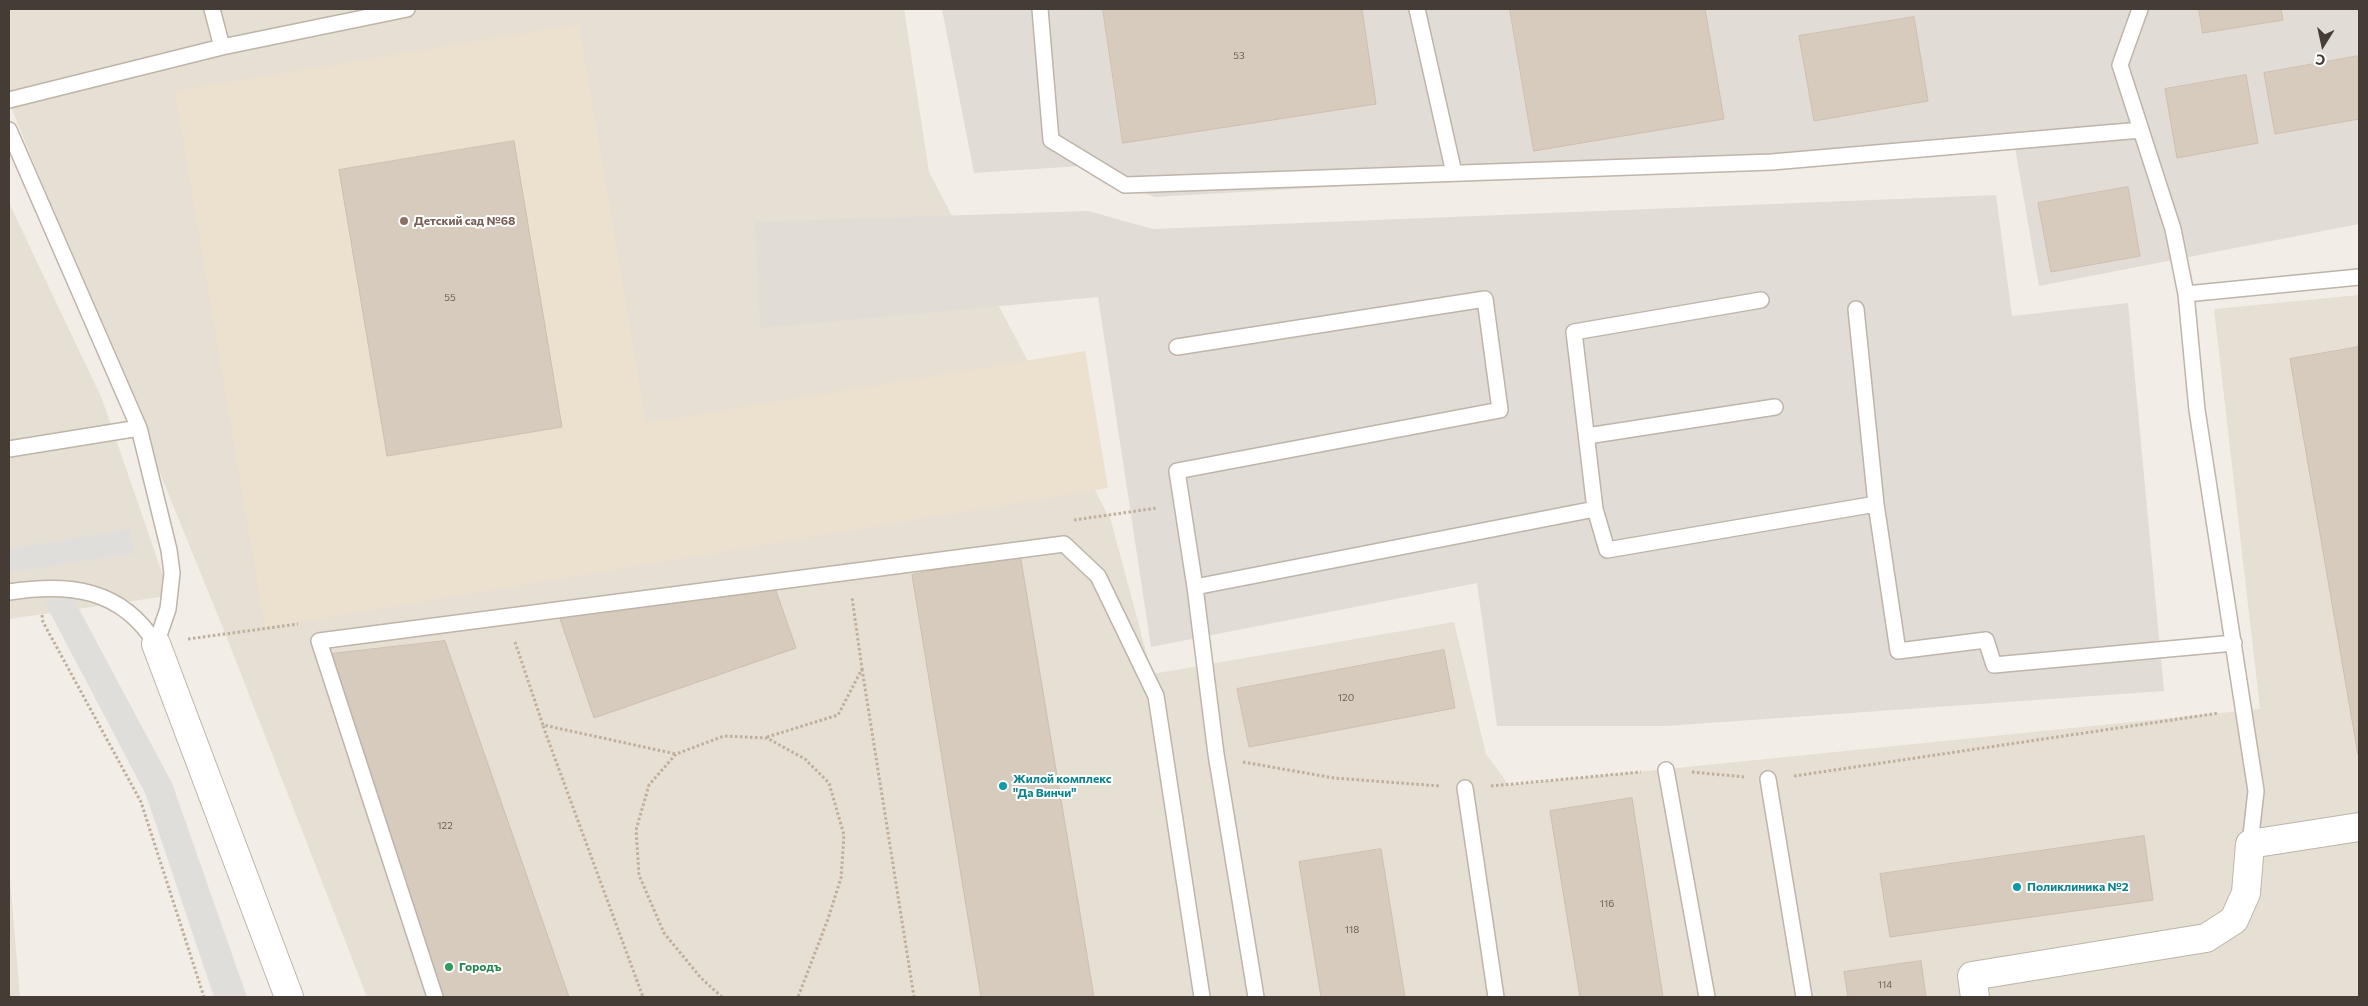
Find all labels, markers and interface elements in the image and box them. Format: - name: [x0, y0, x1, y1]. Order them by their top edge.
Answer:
- north arrow: [2298, 20, 2348, 70]
- house number: 53: [1233, 50, 1245, 62]
- text: С: [2314, 51, 2327, 69]
- place label: Детский сад №68: [414, 214, 515, 228]
- marker: Детский сад №68: [398, 215, 410, 227]
- house number: 55: [444, 292, 456, 304]
- house number: 120: [1338, 692, 1354, 704]
- place label: Жилой комплекс "Да Винчи": [1013, 772, 1112, 800]
- marker: Жилой комплекс "Да Винчи": [997, 780, 1009, 792]
- house number: 122: [437, 820, 453, 832]
- place label: Поликлиника №2: [2027, 880, 2129, 894]
- marker: Поликлиника №2: [2011, 881, 2023, 893]
- house number: 116: [1600, 898, 1614, 910]
- house number: 118: [1345, 924, 1359, 936]
- place label: Городъ: [459, 960, 501, 974]
- marker: Городъ: [443, 961, 455, 973]
- house number: 114: [1878, 979, 1892, 991]

